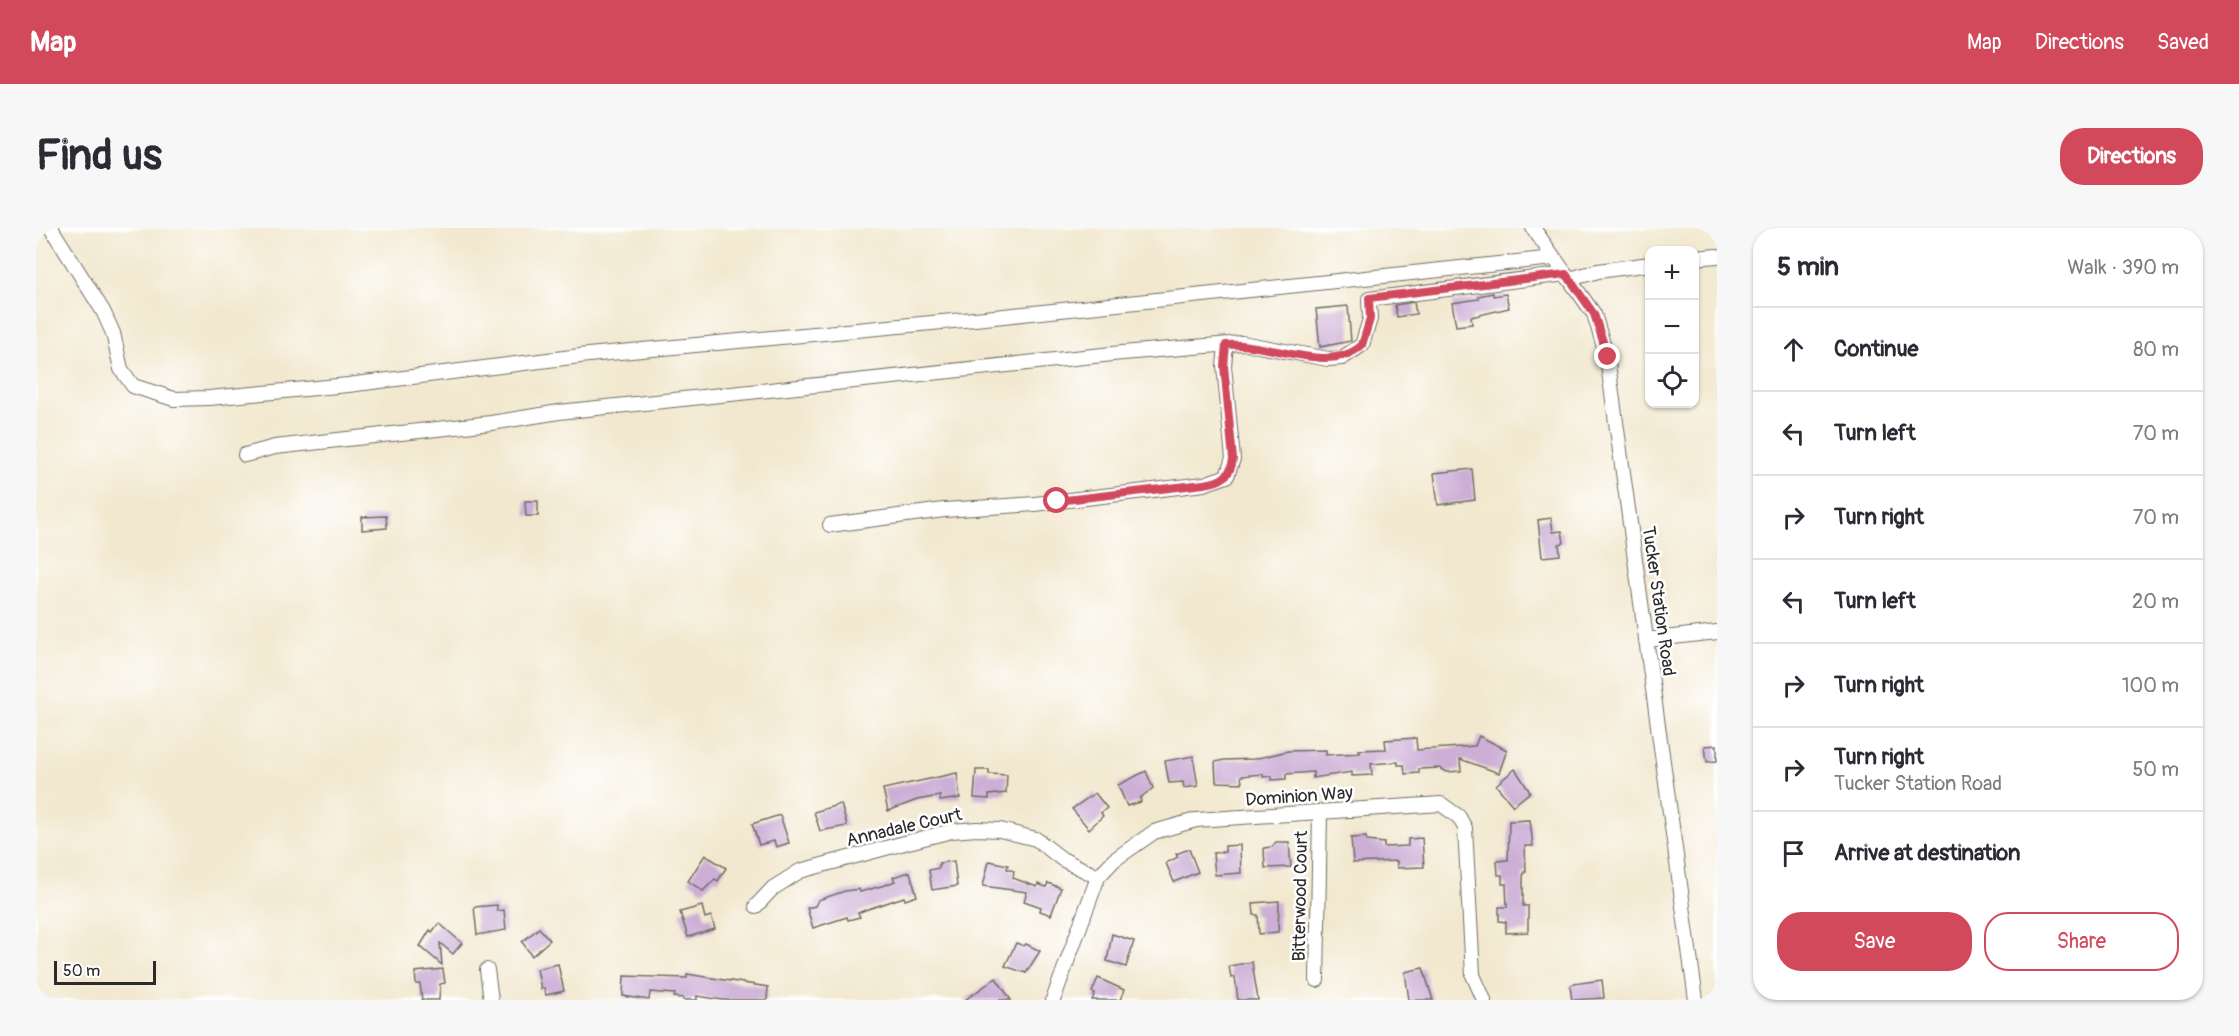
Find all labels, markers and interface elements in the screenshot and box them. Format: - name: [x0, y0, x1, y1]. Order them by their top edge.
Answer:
- text: Map: [30, 25, 76, 60]
- text: Map: [1967, 29, 2002, 56]
- text: Directions: [2035, 29, 2124, 56]
- text: Saved: [2157, 29, 2209, 56]
- button: Directions: [2060, 128, 2203, 185]
- text: Find us: [36, 130, 162, 182]
- map controls: [1645, 246, 1699, 408]
- button: +: [1645, 246, 1699, 300]
- text: 5 min: [1777, 251, 1839, 283]
- text: Walk · 390 m: [2067, 255, 2179, 280]
- button: −: [1645, 300, 1699, 354]
- icon: ahead: [1777, 333, 1810, 366]
- text: Continue: [1834, 335, 1918, 363]
- text: 80 m: [2133, 337, 2179, 362]
- route end: [1594, 343, 1620, 369]
- button: locate: [1645, 354, 1699, 408]
- icon: left: [1777, 417, 1810, 450]
- text: Turn left: [1834, 419, 1916, 447]
- text: 70 m: [2133, 421, 2179, 446]
- route start: [1043, 487, 1069, 513]
- icon: right: [1777, 501, 1810, 534]
- text: Turn right: [1834, 503, 1924, 531]
- text: 70 m: [2133, 505, 2179, 530]
- street label: Tucker Station Road: [1637, 525, 1680, 678]
- icon: left: [1777, 585, 1810, 618]
- text: Turn left: [1834, 587, 1916, 615]
- text: 20 m: [2132, 589, 2179, 614]
- icon: right: [1777, 669, 1810, 702]
- text: Turn right: [1834, 671, 1924, 699]
- text: 100 m: [2122, 673, 2179, 698]
- text: Turn right: [1834, 743, 1924, 771]
- icon: right: [1777, 753, 1810, 786]
- text: 50 m: [2132, 757, 2179, 782]
- text: Tucker Station Road: [1834, 771, 2002, 796]
- street label: Dominion Way: [1244, 781, 1354, 812]
- street label: Annadale Court: [844, 803, 965, 852]
- street label: Bitterwood Court: [1288, 830, 1313, 962]
- icon: arrive: [1777, 837, 1810, 870]
- text: Arrive at destination: [1834, 839, 2020, 867]
- button: Save: [1777, 912, 1972, 971]
- button: Share: [1984, 912, 2179, 971]
- scale bar: [54, 958, 156, 986]
- text: 50 m: [63, 961, 100, 981]

